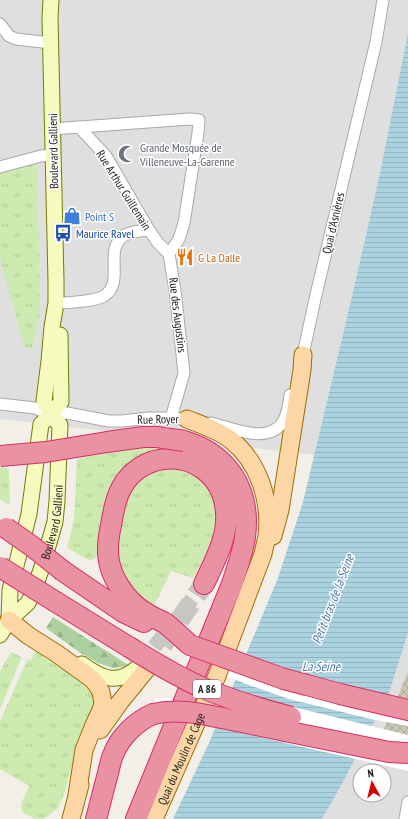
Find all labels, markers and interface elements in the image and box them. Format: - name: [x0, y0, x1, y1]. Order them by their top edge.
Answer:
- street label: Boulevard Gallieni: [45, 113, 61, 189]
- place label: Grande Mosquée de Villeneuve-La-Garenne: [139, 140, 235, 169]
- mosque icon: Grande Mosquée de Villeneuve-La-Garenne: [117, 144, 137, 164]
- street label: Rue Arthur Guillemain: [93, 147, 155, 233]
- street label: Quai d'Asnières: [319, 191, 347, 255]
- shop icon: Point S: [62, 206, 82, 226]
- place label: Point S: [85, 209, 114, 224]
- bus stop icon: Maurice Ravel: [53, 223, 73, 243]
- place label: Maurice Ravel: [76, 226, 134, 241]
- restaurant icon: G La Dalle: [175, 247, 195, 267]
- place label: G La Dalle: [198, 250, 240, 265]
- street label: Rue des Augustins: [166, 277, 190, 353]
- street label: Rue Royer: [137, 411, 180, 427]
- street label: Boulevard Gallieni: [37, 484, 65, 561]
- water label: Petit bras de la Seine: [308, 550, 358, 646]
- water label: La Seine: [302, 658, 342, 675]
- road number: A 86: [193, 680, 221, 698]
- street label: Quai du Moulin de Cage: [154, 710, 207, 807]
- north arrow: [352, 763, 392, 803]
- text: N: [367, 766, 375, 780]

